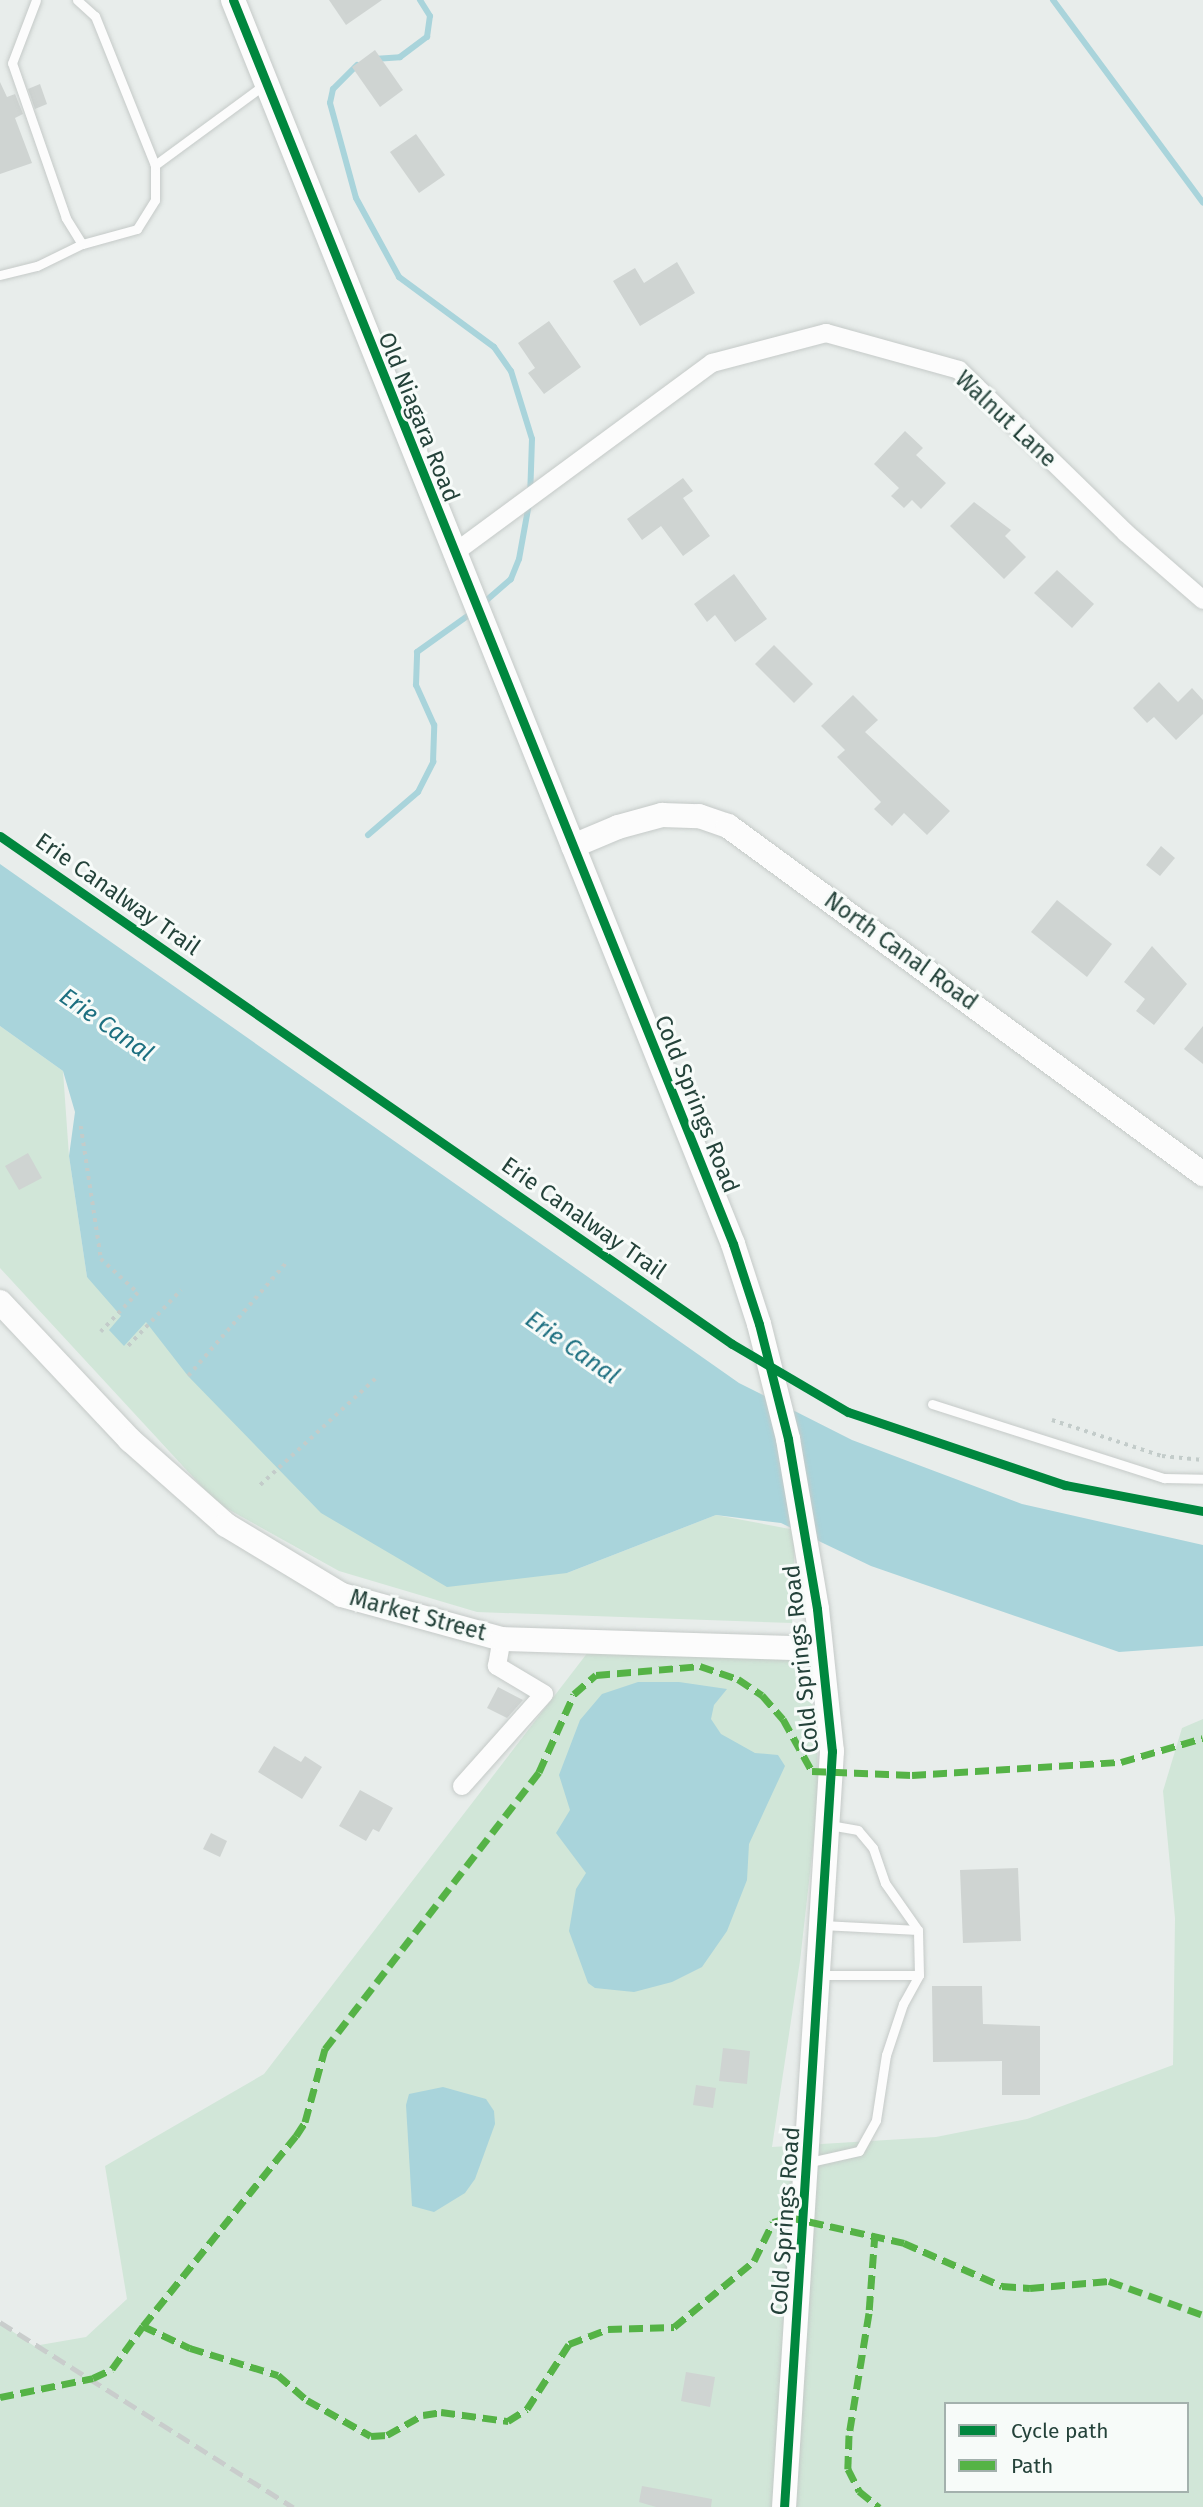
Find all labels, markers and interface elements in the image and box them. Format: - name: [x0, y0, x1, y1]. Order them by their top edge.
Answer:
- street label: Old Niagara Road: [372, 328, 466, 506]
- street label: Walnut Lane: [950, 365, 1062, 473]
- street label: Erie Canalway Trail: [30, 827, 206, 961]
- street label: North Canal Road: [819, 886, 983, 1016]
- water label: Erie Canal: [54, 982, 158, 1068]
- street label: Cold Springs Road: [649, 1011, 745, 1197]
- street label: Erie Canalway Trail: [496, 1151, 672, 1285]
- water label: Erie Canal: [520, 1305, 624, 1391]
- street label: Cold Springs Road: [777, 1564, 825, 1754]
- street label: Market Street: [347, 1584, 489, 1646]
- street label: Cold Springs Road: [765, 2126, 805, 2316]
- legend: [944, 2402, 1189, 2493]
- text: Cycle path: [1011, 2418, 1109, 2444]
- text: Path: [1011, 2453, 1053, 2479]

